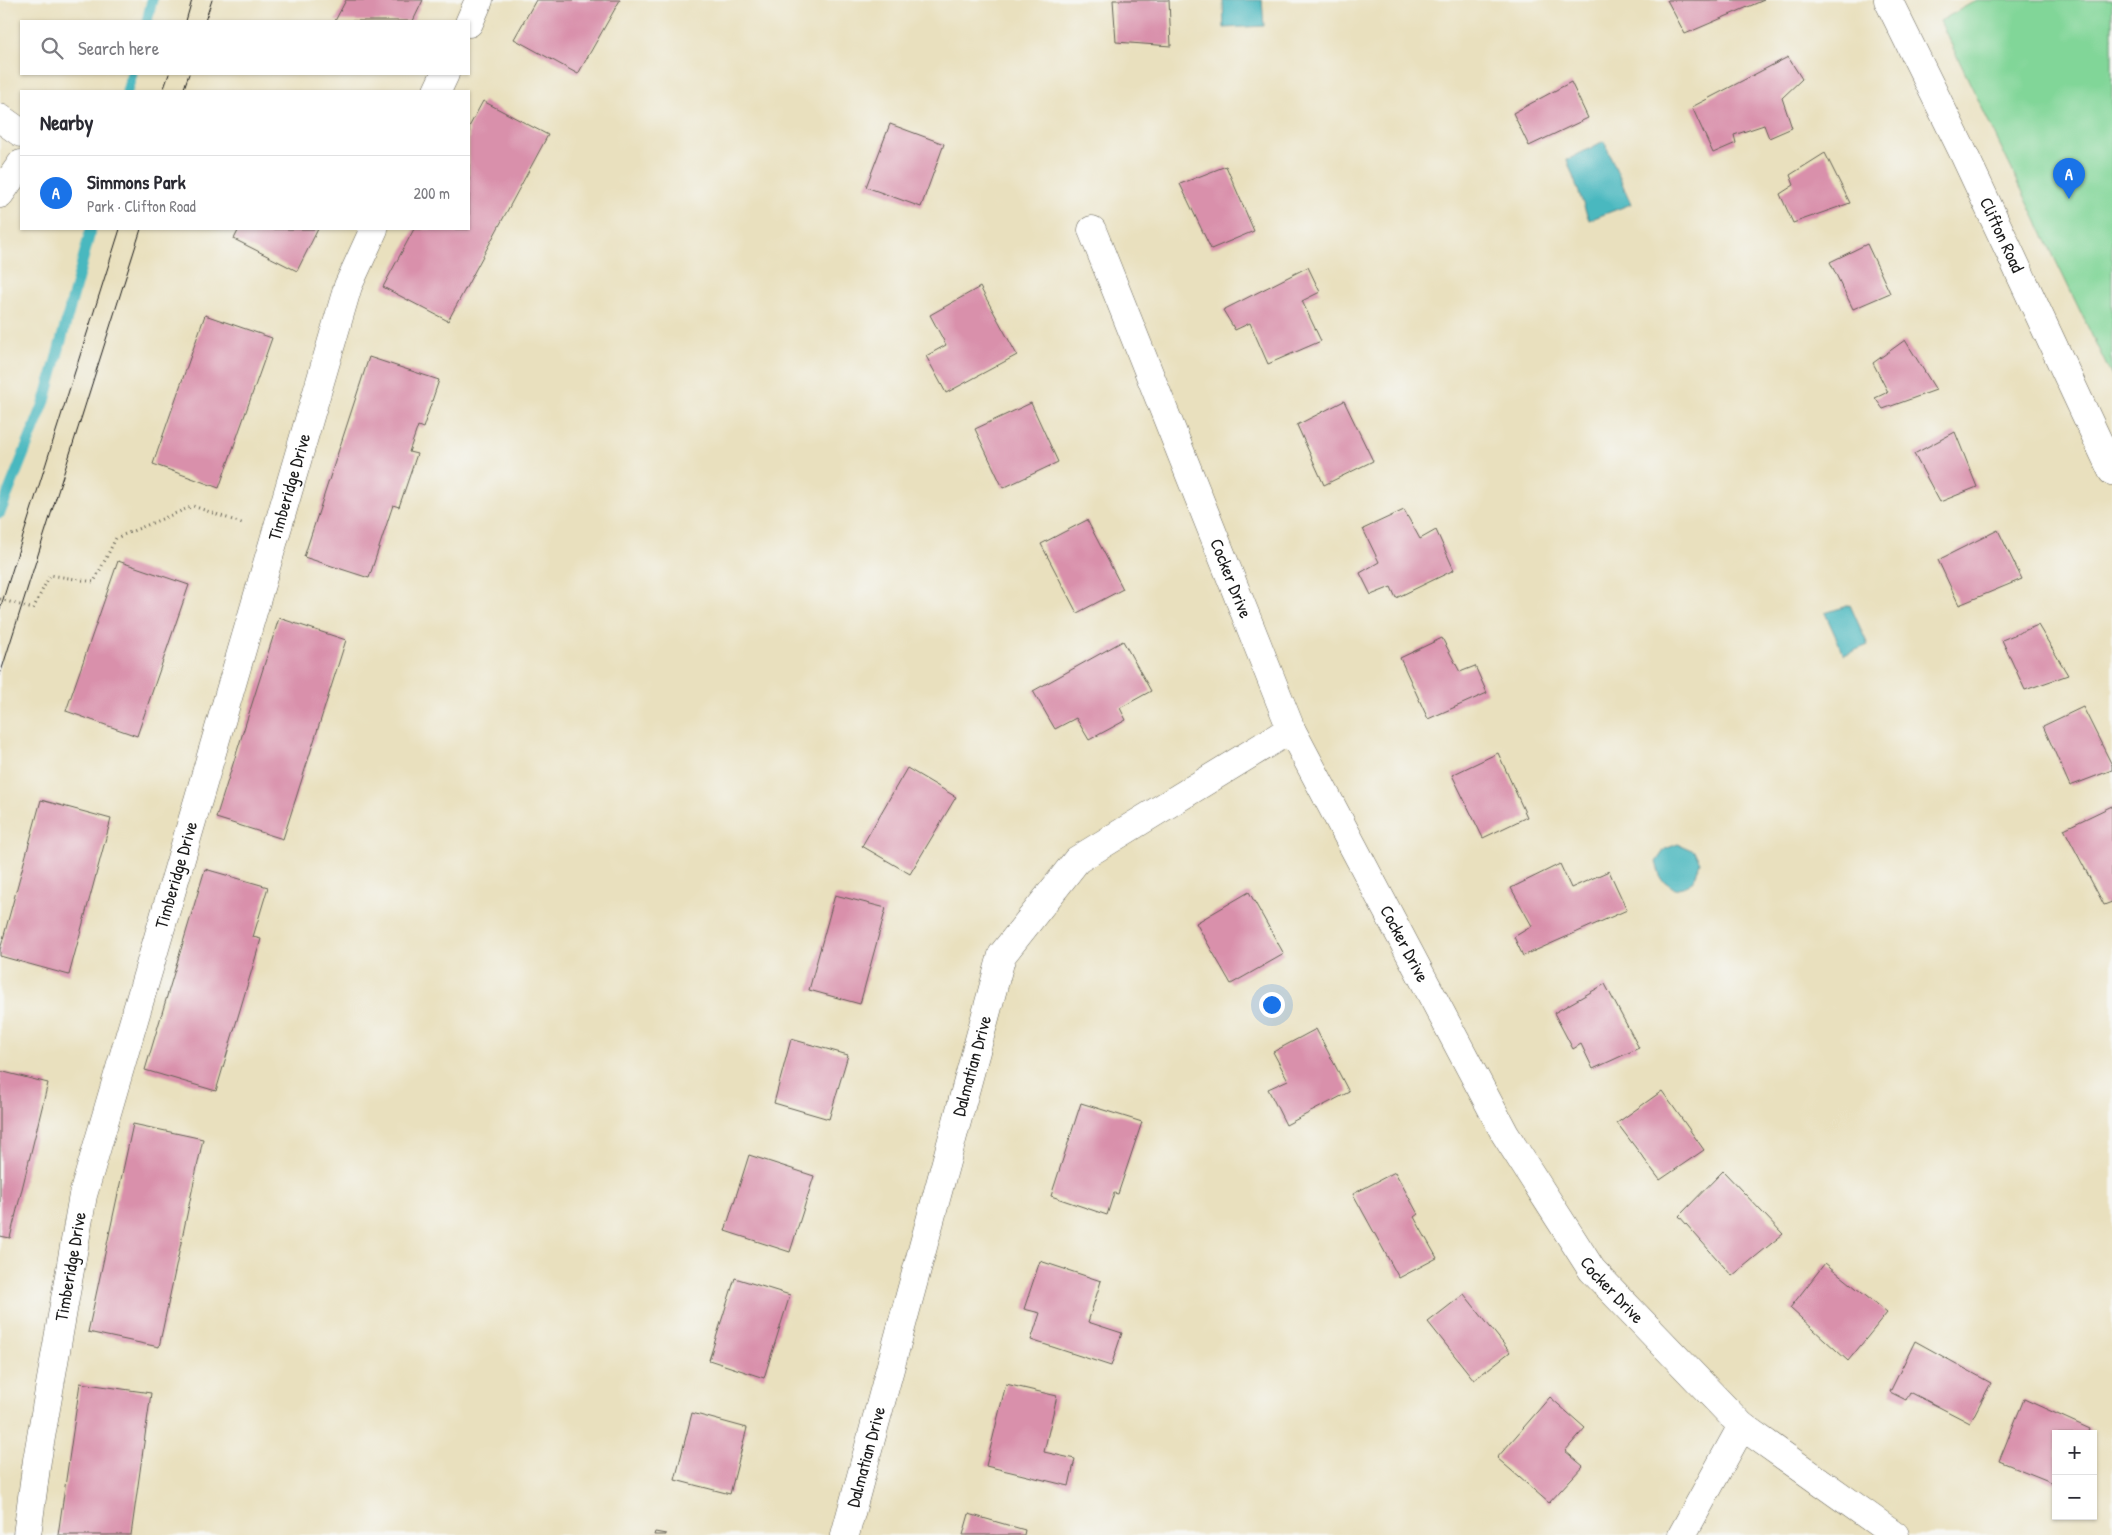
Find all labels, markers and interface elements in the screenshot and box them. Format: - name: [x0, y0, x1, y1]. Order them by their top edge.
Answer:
- search box: [20, 20, 470, 75]
- icon: search: [38, 34, 66, 62]
- text: Search here: [78, 35, 159, 61]
- text: Nearby: [40, 108, 93, 137]
- pin: A: [2053, 158, 2085, 199]
- text: Simmons Park: [87, 169, 186, 195]
- text: A: [52, 182, 60, 204]
- text: 200 m: [414, 182, 450, 204]
- street label: Clifton Road: [1974, 193, 2030, 276]
- text: Park · Clifton Road: [87, 195, 196, 217]
- street label: Timberidge Drive: [261, 430, 316, 544]
- street label: Cocker Drive: [1204, 535, 1259, 622]
- street label: Timberidge Drive: [148, 818, 203, 931]
- street label: Cocker Drive: [1374, 901, 1435, 986]
- your location: [1259, 992, 1285, 1018]
- street label: Dalmatian Drive: [946, 1013, 997, 1119]
- street label: Timberidge Drive: [48, 1210, 92, 1323]
- street label: Cocker Drive: [1575, 1252, 1650, 1329]
- street label: Dalmatian Drive: [840, 1404, 891, 1510]
- map controls: [2052, 1430, 2097, 1520]
- button: +: [2052, 1430, 2097, 1475]
- button: −: [2052, 1475, 2097, 1520]

